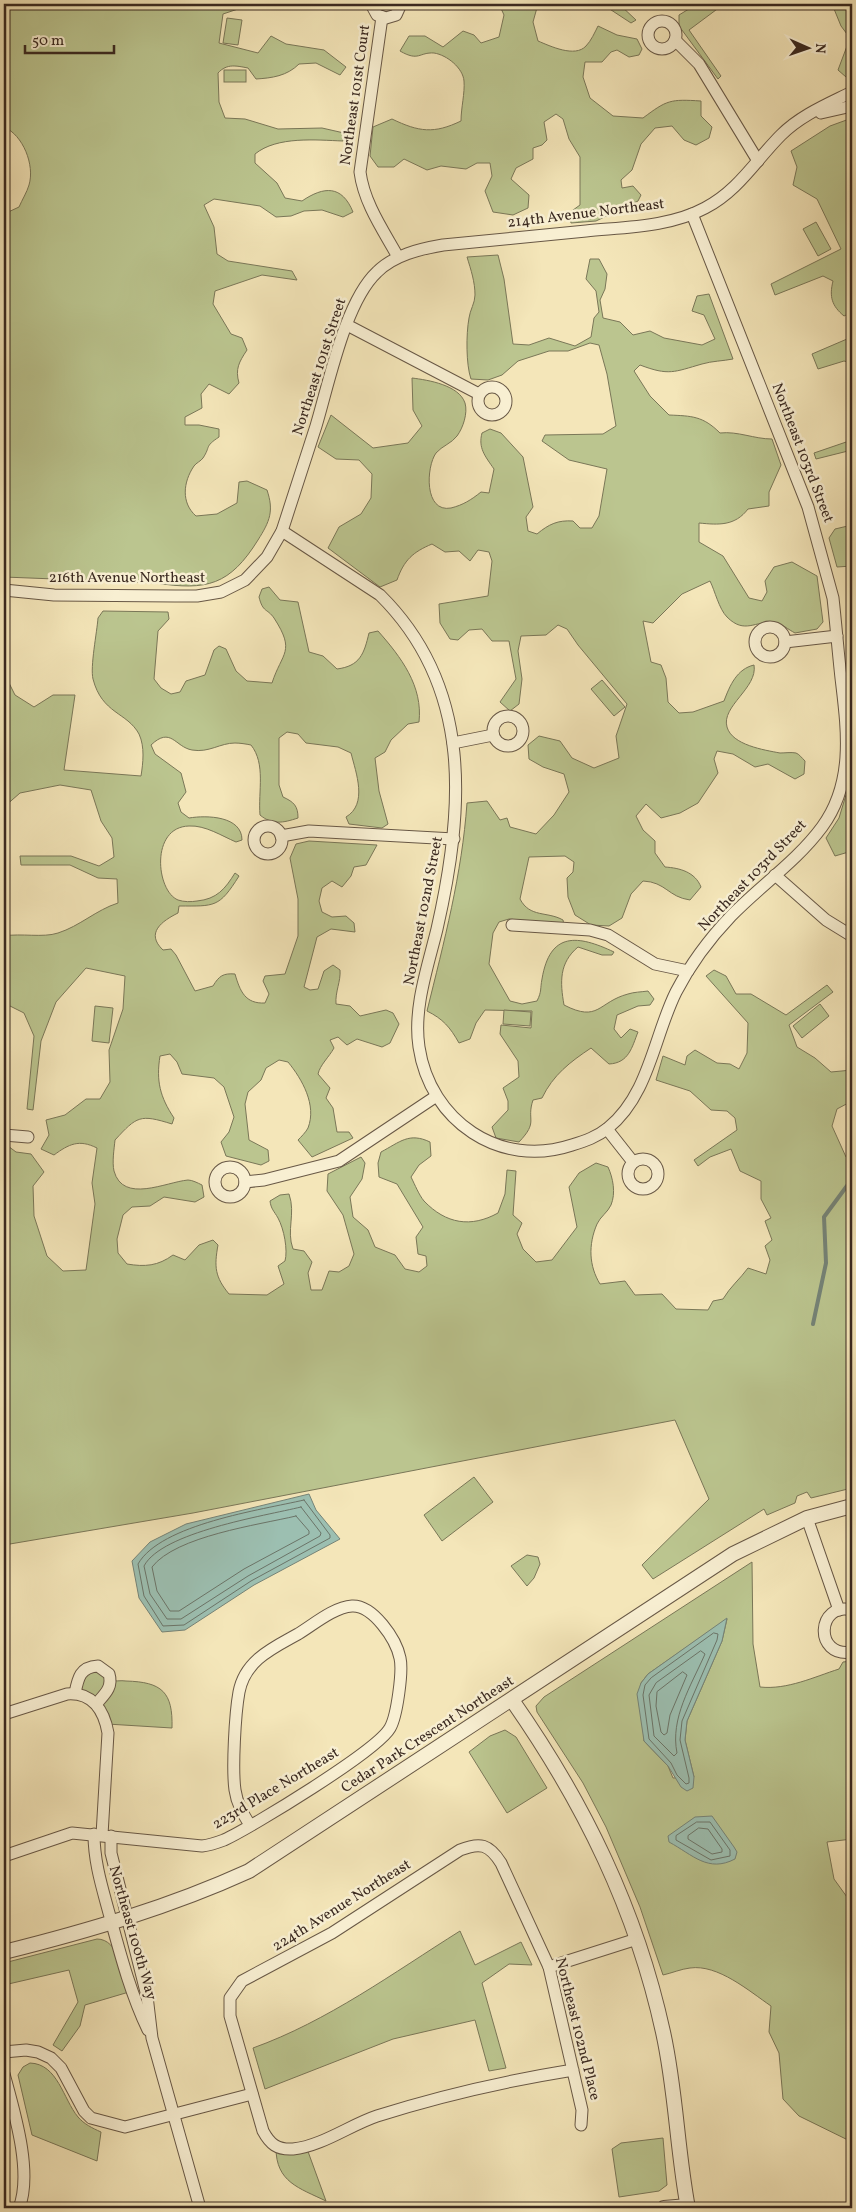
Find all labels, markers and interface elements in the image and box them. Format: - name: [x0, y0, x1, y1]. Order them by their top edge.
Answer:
- scale bar: [25, 22, 114, 54]
- north arrow: [784, 22, 834, 72]
- street label: Northeast 101st Court: [336, 23, 376, 167]
- text: 50 m: [32, 31, 64, 52]
- text: N: [810, 43, 829, 54]
- street label: 214th Avenue Northeast: [506, 194, 666, 234]
- street label: Northeast 101st Street: [288, 296, 352, 438]
- street label: Northeast 103rd Street: [766, 380, 838, 526]
- street label: 216th Avenue Northeast: [49, 568, 205, 589]
- street label: Northeast 103rd Street: [694, 815, 812, 937]
- street label: Northeast 102nd Street: [399, 835, 449, 987]
- street label: Cedar Park Crescent Northeast: [337, 1671, 519, 1799]
- street label: 223rd Place Northeast: [209, 1743, 343, 1835]
- street label: 224th Avenue Northeast: [269, 1855, 415, 1957]
- street label: Northeast 100th Way: [103, 1863, 161, 2003]
- street label: Northeast 102nd Place: [549, 1955, 605, 2103]

